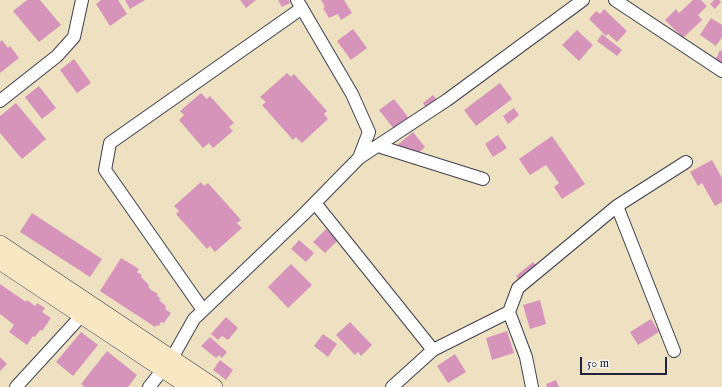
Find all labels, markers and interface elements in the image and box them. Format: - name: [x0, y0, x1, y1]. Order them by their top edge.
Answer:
- scale bar: [582, 349, 669, 375]
- text: 50 m: [587, 356, 609, 371]

